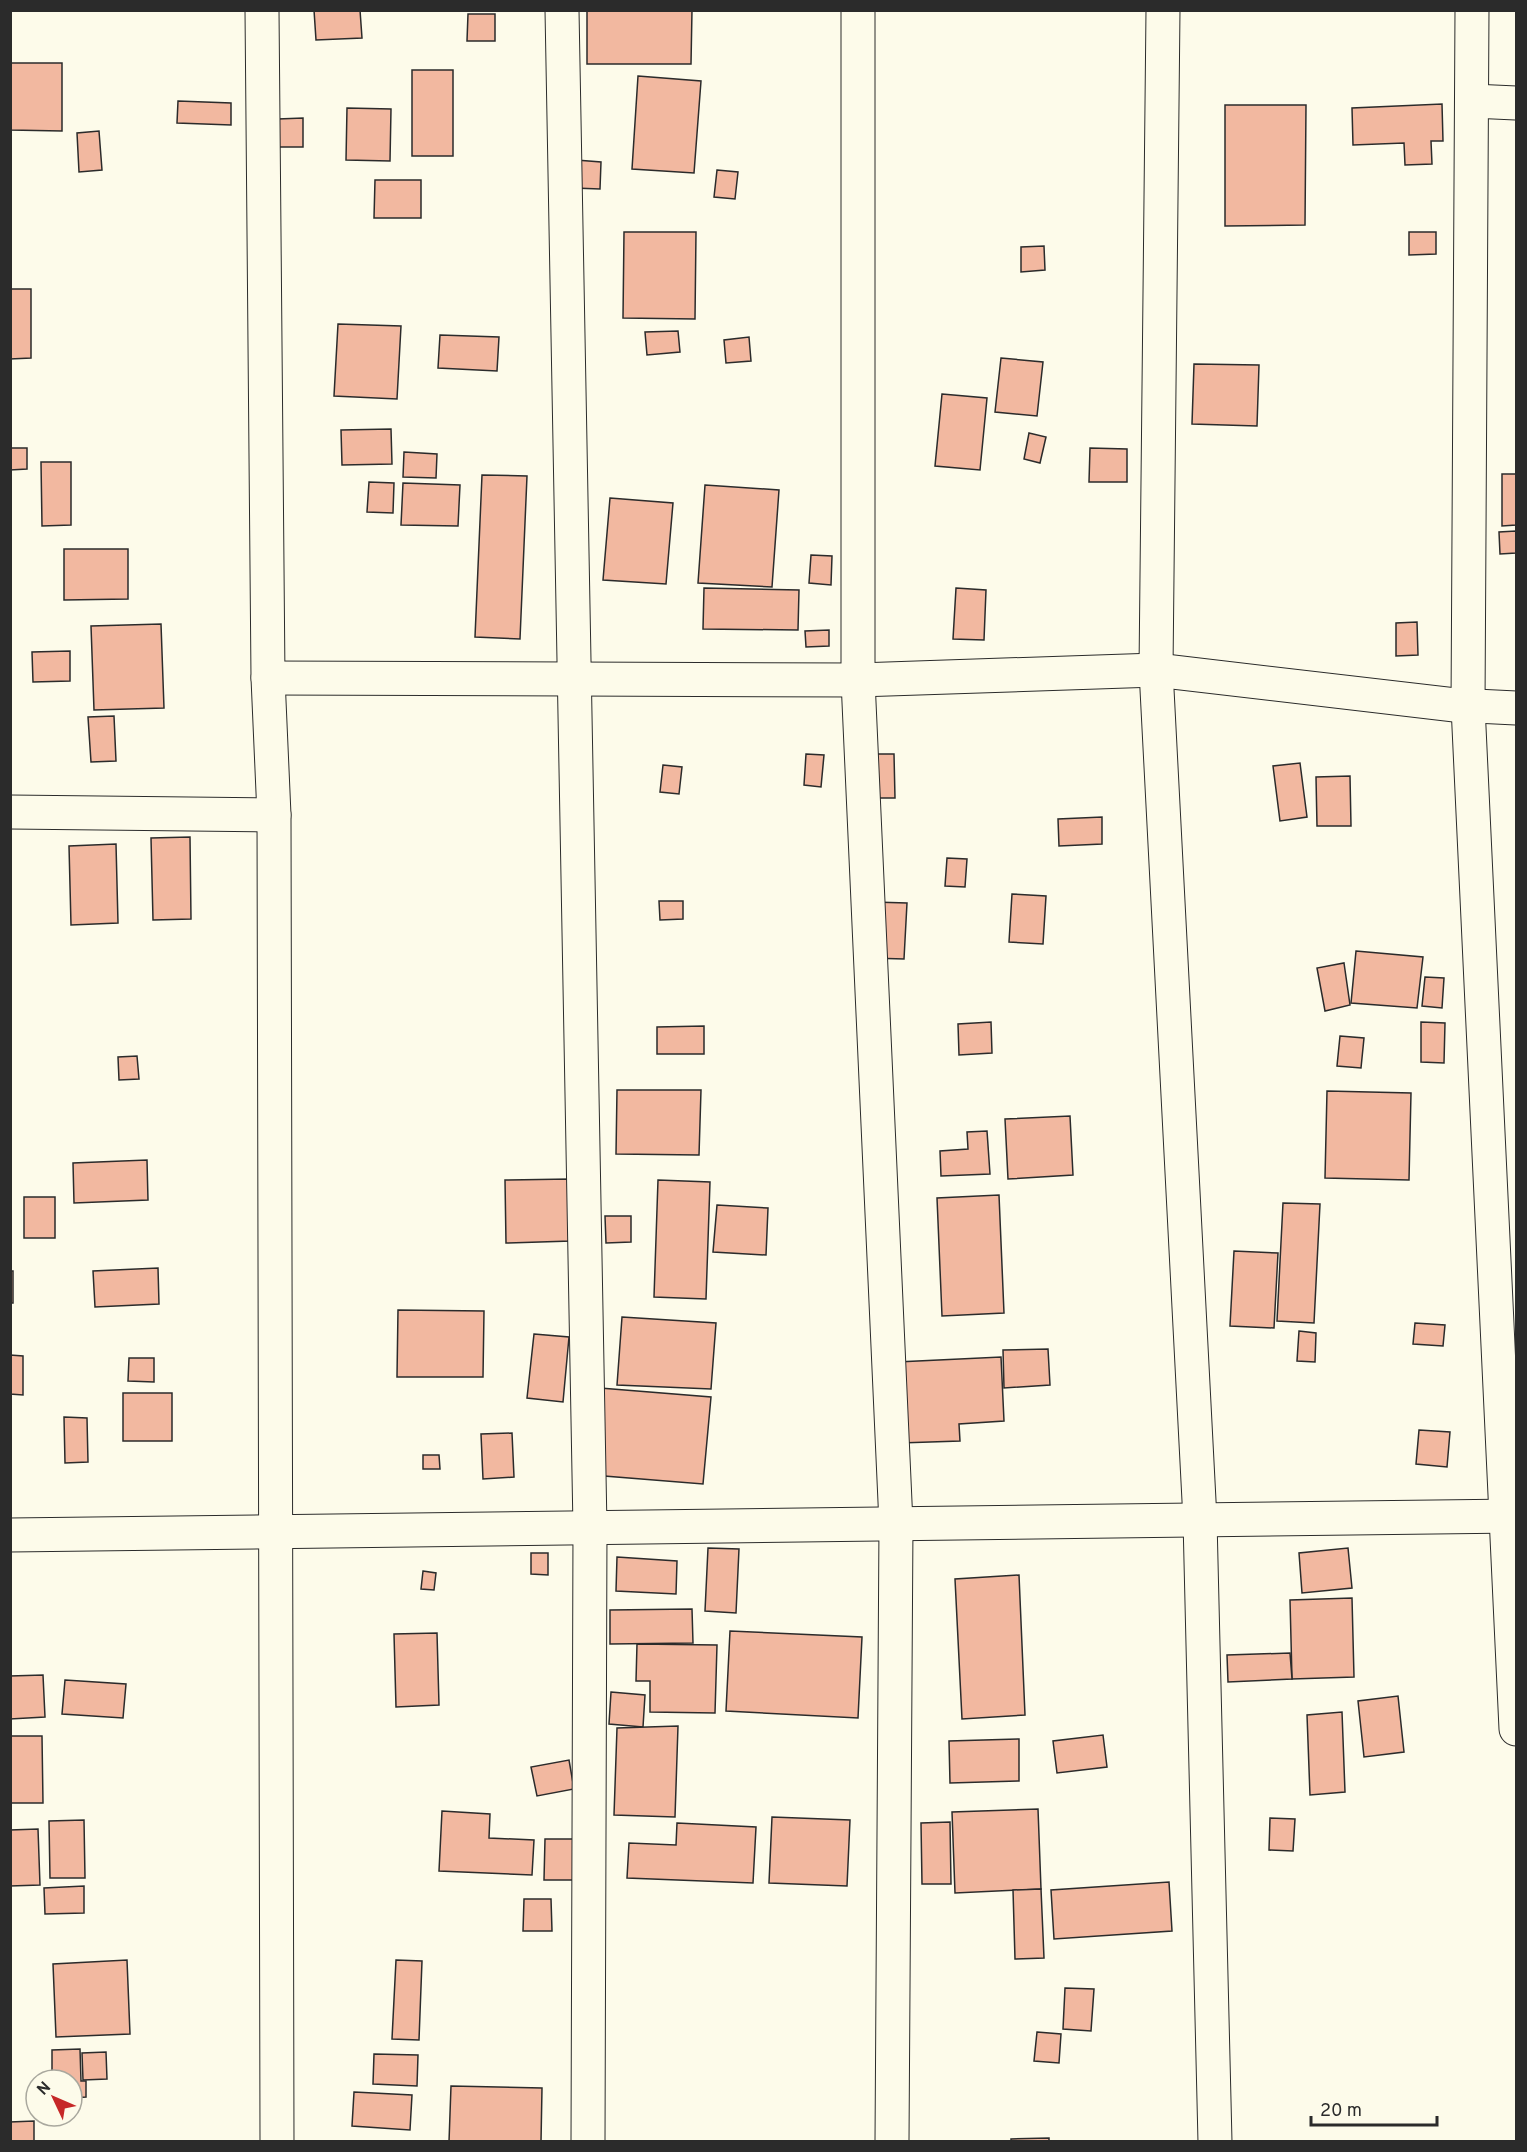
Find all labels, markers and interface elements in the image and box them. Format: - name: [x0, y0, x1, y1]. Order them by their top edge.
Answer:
- north arrow: [24, 2068, 84, 2128]
- text: N: [33, 2078, 56, 2100]
- scale bar: [1311, 2089, 1437, 2127]
- text: 20 m: [1320, 2100, 1362, 2123]

